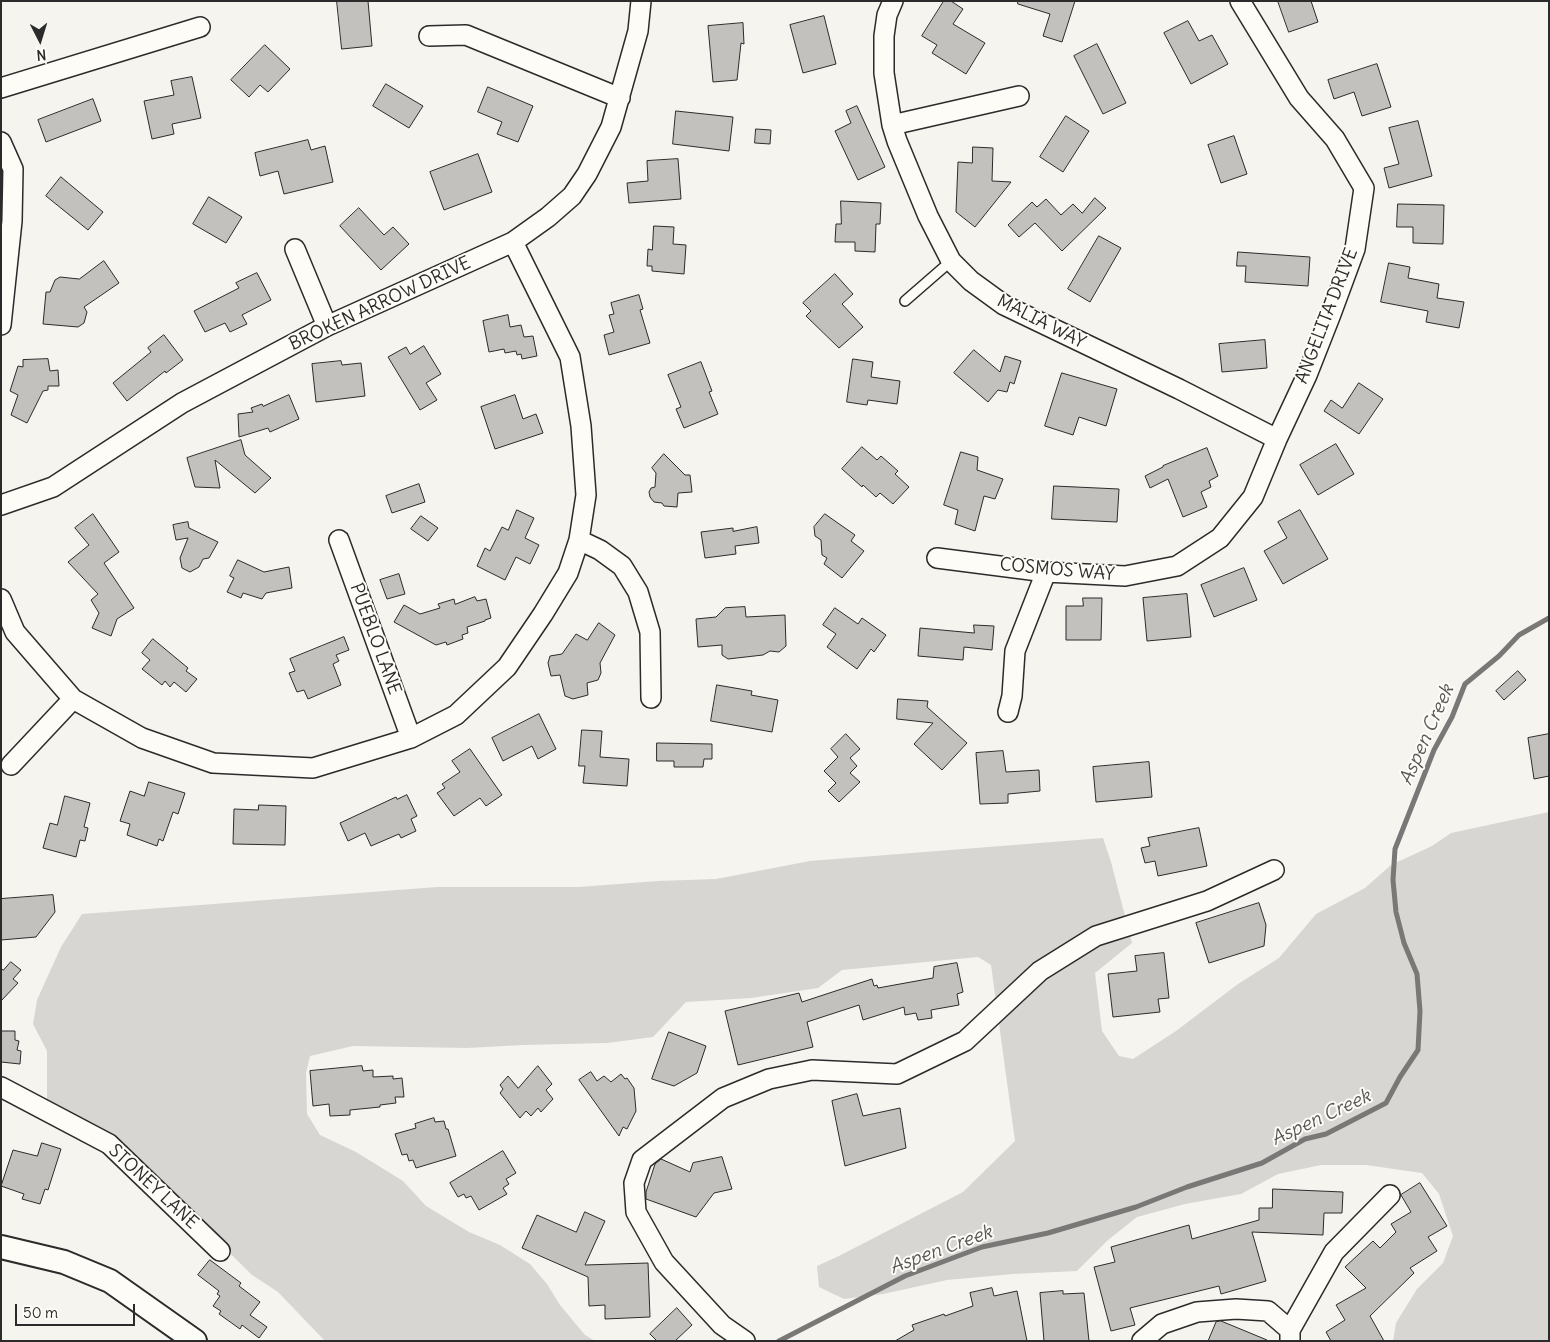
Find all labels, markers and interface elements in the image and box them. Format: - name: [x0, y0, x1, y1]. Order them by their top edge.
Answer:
- north arrow: [15, 15, 65, 65]
- text: N: [36, 46, 47, 64]
- street label: ANGELITA DRIVE: [1291, 245, 1363, 387]
- street label: BROKEN ARROW DRIVE: [286, 252, 474, 356]
- street label: MALIA WAY: [993, 291, 1089, 353]
- street label: COSMOS WAY: [999, 554, 1115, 586]
- street label: PUEBLO LANE: [345, 580, 405, 698]
- water label: Aspen Creek: [1395, 681, 1459, 789]
- water label: Aspen Creek: [1268, 1085, 1374, 1151]
- street label: STONEY LANE: [104, 1140, 202, 1234]
- water label: Aspen Creek: [887, 1221, 995, 1279]
- scale bar: [18, 1294, 138, 1326]
- text: 50 m: [23, 1303, 58, 1322]

